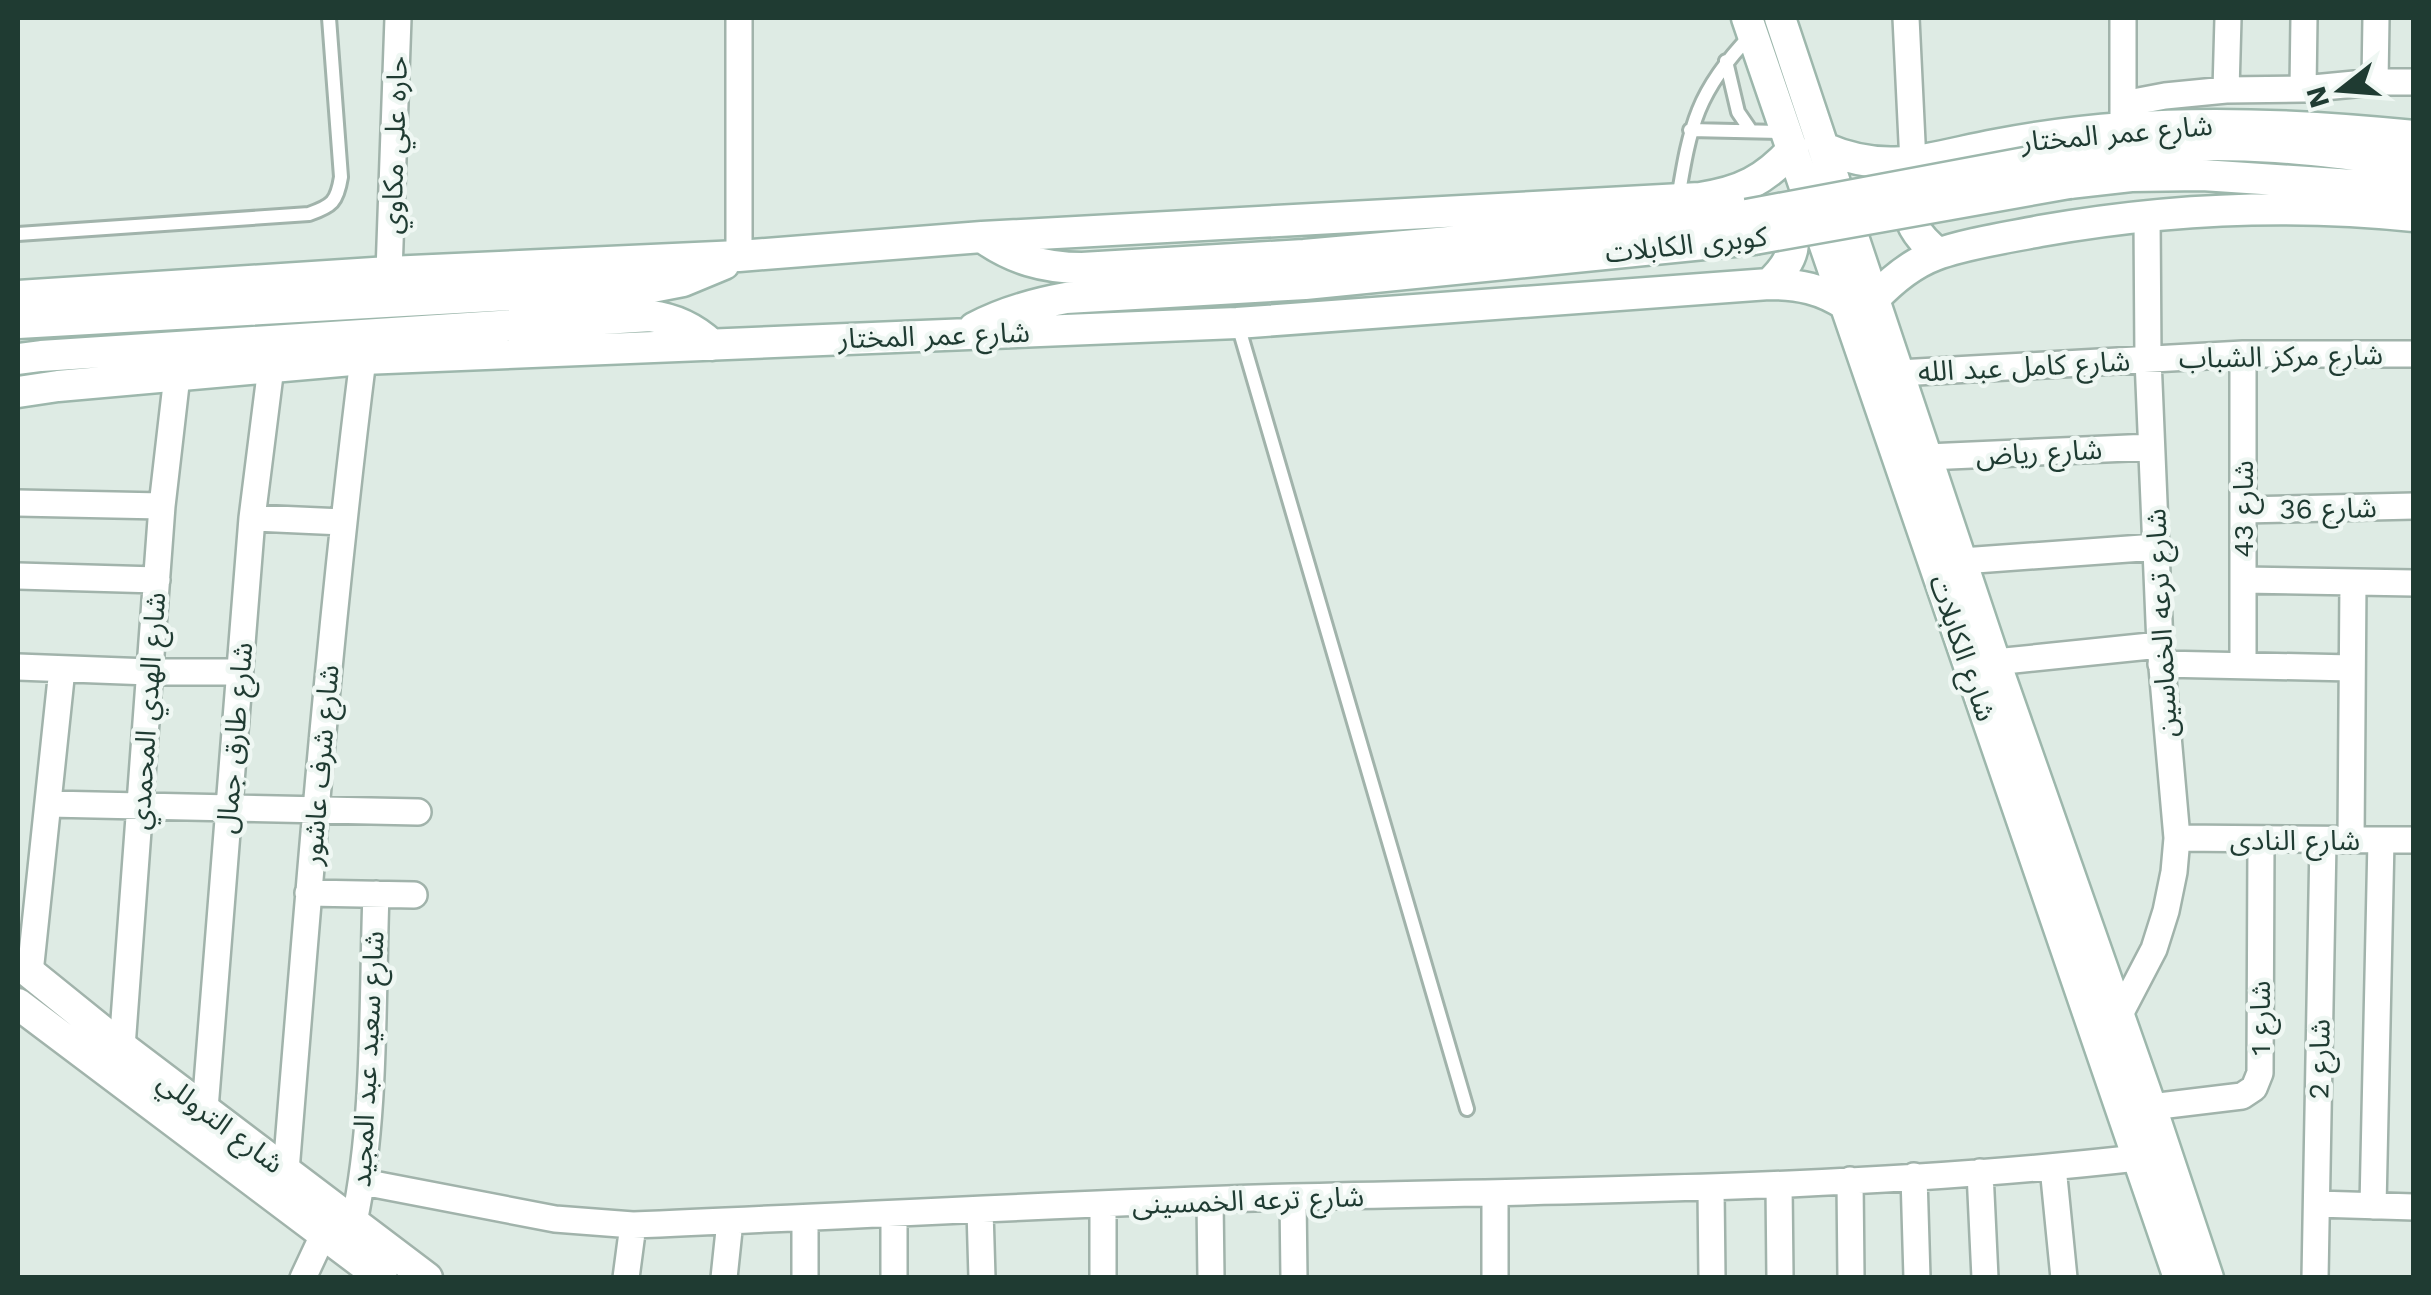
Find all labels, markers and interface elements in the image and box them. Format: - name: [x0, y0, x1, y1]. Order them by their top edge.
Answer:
- north arrow: [2291, 40, 2391, 140]
- street label: حاره علي مكاوي: [375, 55, 419, 235]
- text: N: [2299, 82, 2336, 112]
- street label: شارع عمر المختار: [2019, 109, 2214, 162]
- street label: كوبرى الكابلات: [1603, 220, 1769, 269]
- street label: شارع عمر المختار: [837, 316, 1031, 359]
- street label: شارع مركز الشباب: [2179, 338, 2383, 379]
- street label: شارع كامل عبد الله: [1917, 344, 2131, 393]
- street label: شارع رياض: [1975, 433, 2103, 476]
- street label: شارع 43: [2227, 460, 2264, 558]
- street label: شارع 36: [2279, 491, 2377, 530]
- street label: شارع ترعه الخماسين: [2139, 508, 2188, 738]
- street label: شارع الكابلات: [1918, 571, 2003, 727]
- street label: شارع الهدي المحمدي: [123, 591, 177, 831]
- street label: شارع طارق جمال: [210, 641, 263, 836]
- street label: شارع شرف عاشور: [295, 663, 350, 868]
- street label: شارع النادى: [2230, 824, 2360, 861]
- street label: شارع سعيد عبد المجيد: [344, 930, 395, 1188]
- street label: شارع 1: [2244, 980, 2281, 1056]
- street label: شارع 2: [2302, 1019, 2341, 1100]
- street label: شارع التروللي: [149, 1065, 290, 1184]
- street label: شارع ترعه الخمسينى: [1131, 1180, 1365, 1225]

